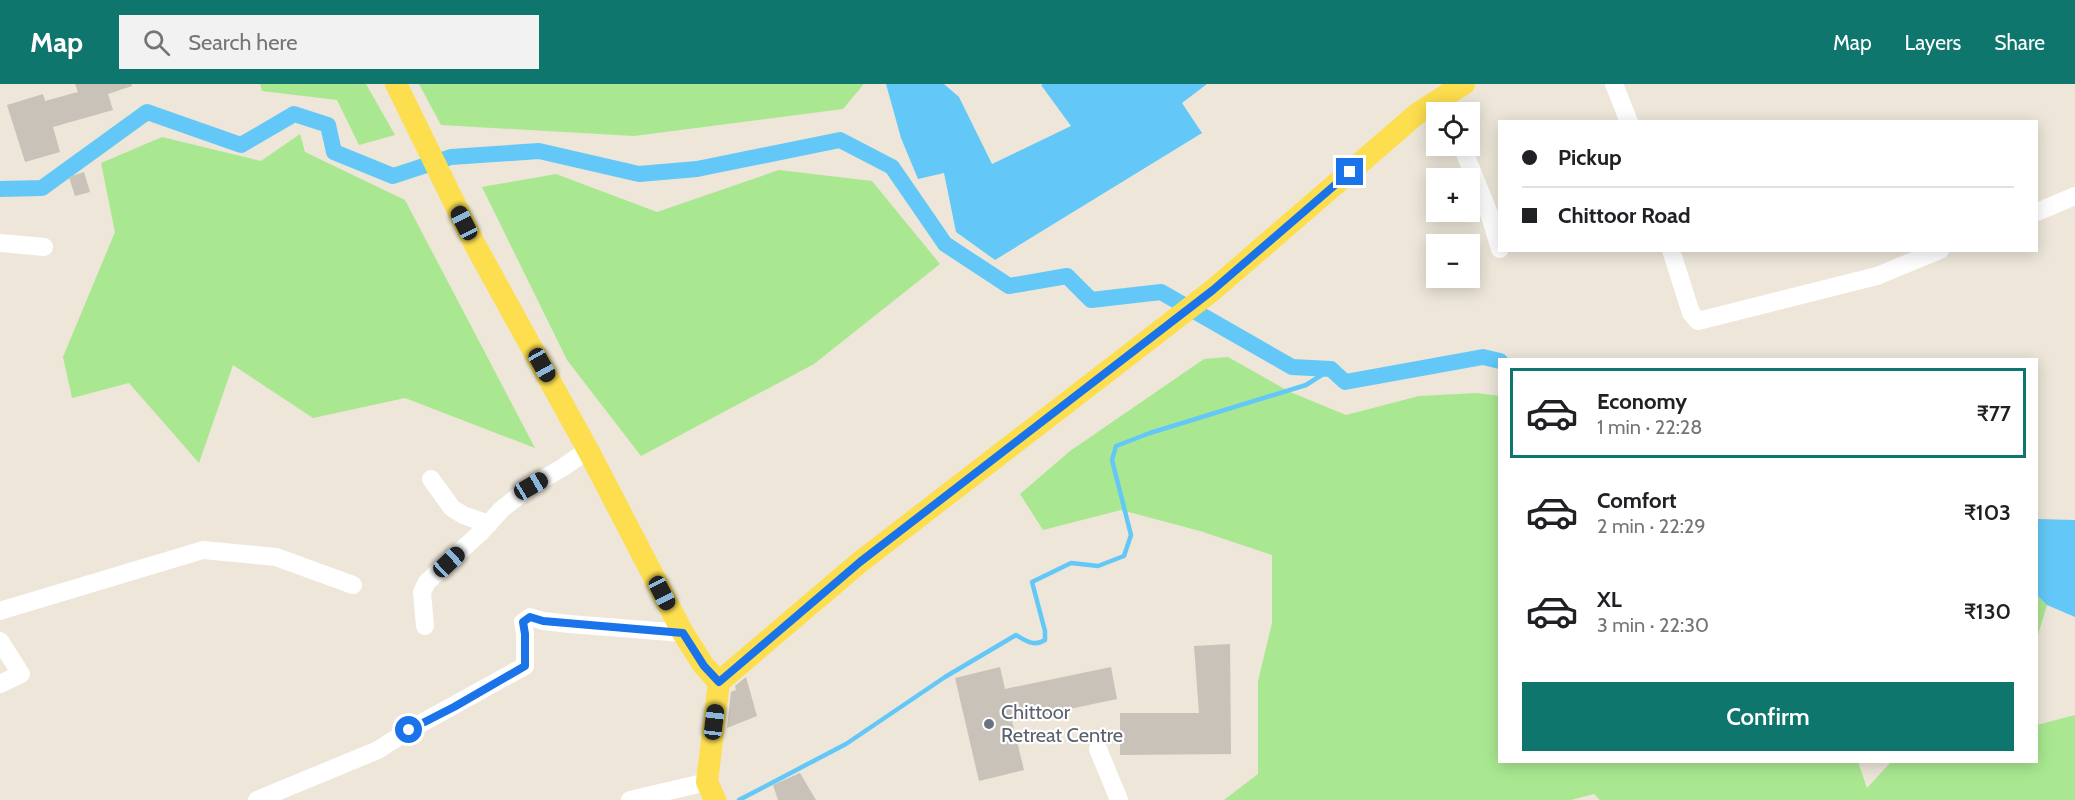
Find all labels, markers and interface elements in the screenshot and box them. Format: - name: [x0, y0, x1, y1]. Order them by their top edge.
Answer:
- search box: [119, 15, 539, 69]
- text: Map: [30, 25, 83, 59]
- icon: search: [140, 26, 173, 59]
- text: Search here: [188, 29, 297, 56]
- text: Map: [1833, 30, 1872, 55]
- text: Layers: [1905, 30, 1961, 55]
- text: Share: [1994, 30, 2045, 55]
- map controls: [1426, 102, 1480, 288]
- button: locate: [1426, 102, 1480, 156]
- text: Pickup: [1558, 144, 1622, 171]
- route end: [1336, 158, 1363, 185]
- button: +: [1426, 168, 1480, 222]
- text: Chittoor Road: [1558, 202, 1691, 229]
- car: [448, 203, 480, 243]
- button: −: [1426, 234, 1480, 288]
- car: [525, 345, 559, 385]
- icon: car: [1525, 386, 1579, 440]
- text: Economy: [1597, 388, 1687, 415]
- text: ₹77: [1977, 400, 2011, 427]
- text: 1 min · 22:28: [1597, 415, 1702, 439]
- car: [511, 469, 551, 503]
- icon: car: [1525, 485, 1579, 539]
- text: Comfort: [1597, 487, 1676, 514]
- text: ₹103: [1964, 499, 2011, 526]
- text: 2 min · 22:29: [1597, 514, 1706, 538]
- car: [430, 543, 468, 581]
- car: [646, 573, 678, 613]
- icon: car: [1525, 584, 1579, 638]
- text: XL: [1597, 586, 1622, 613]
- text: ₹130: [1964, 598, 2011, 625]
- text: 3 min · 22:30: [1597, 613, 1709, 637]
- button: Confirm: [1522, 682, 2014, 751]
- place label: Chittoor Retreat Centre: [1001, 700, 1123, 747]
- car: [703, 703, 725, 741]
- route start: [395, 716, 422, 743]
- marker: Chittoor Retreat Centre: [982, 717, 996, 731]

